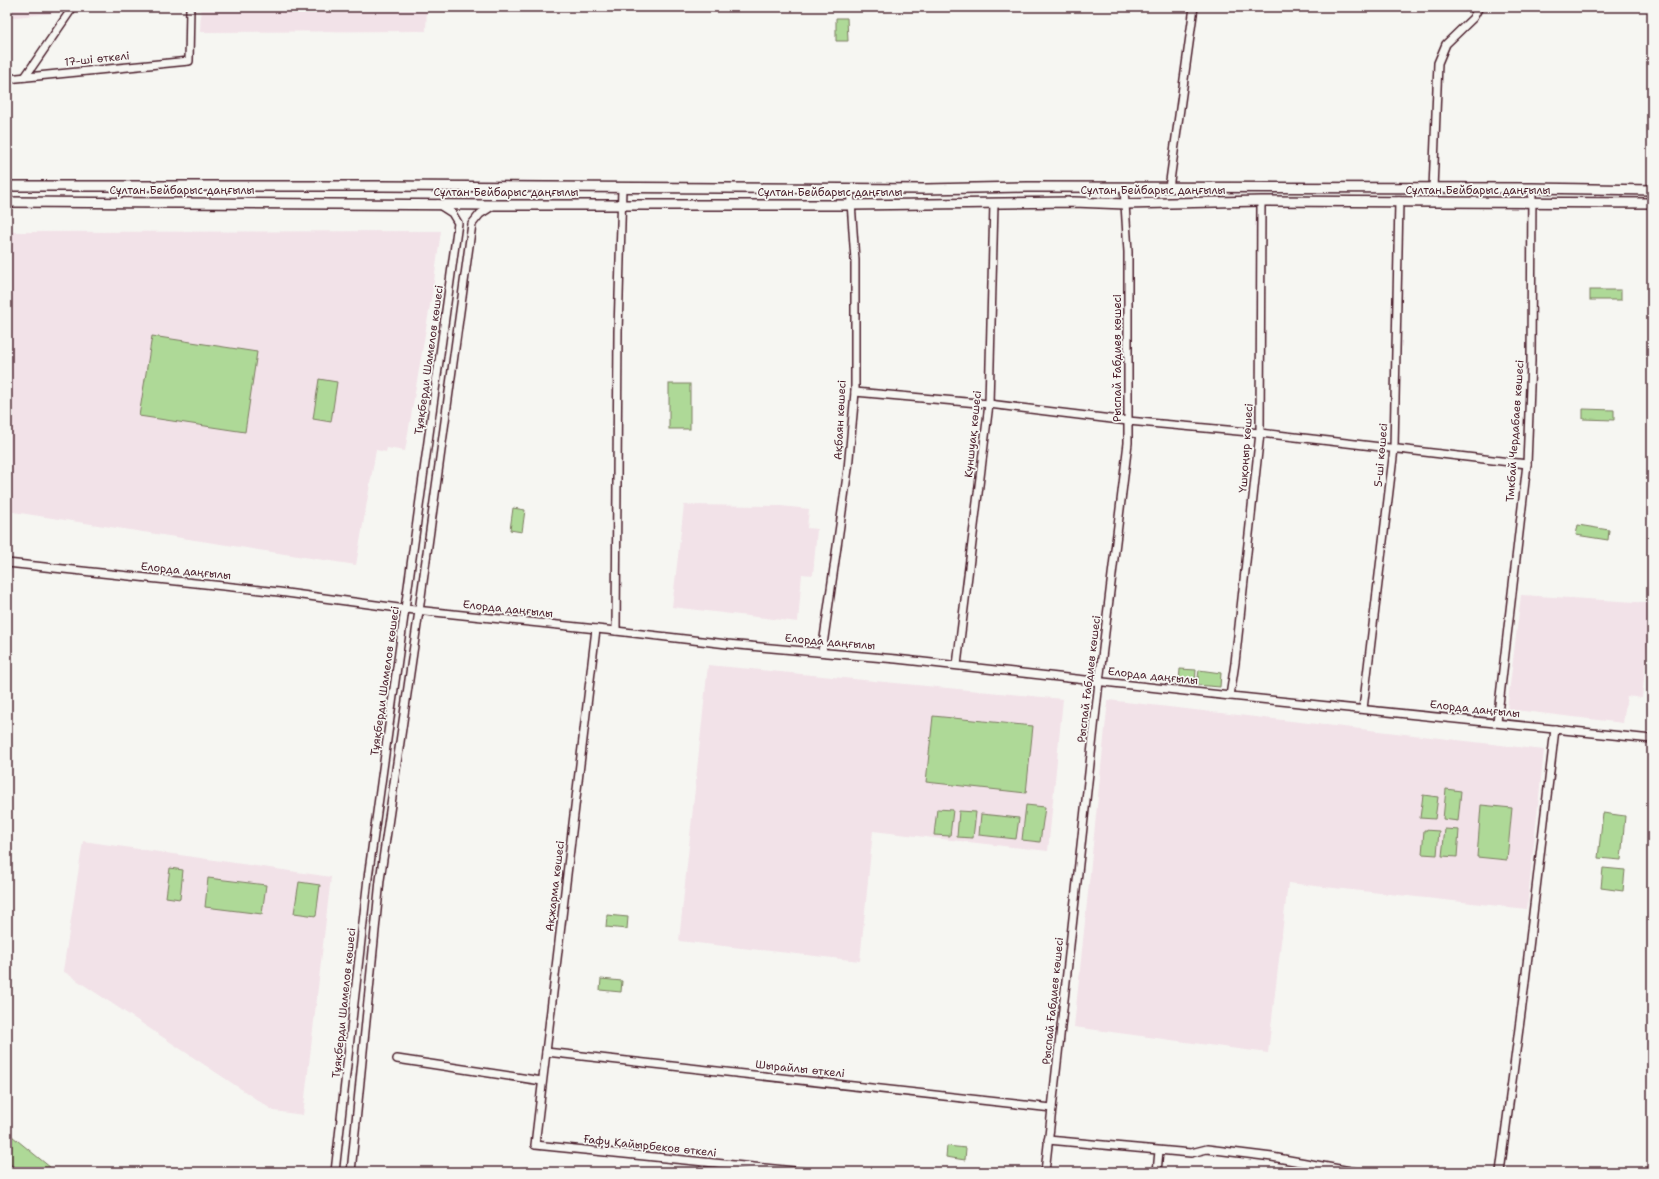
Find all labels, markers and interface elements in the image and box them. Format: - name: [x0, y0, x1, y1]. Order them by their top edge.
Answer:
- street label: 17-ші өткелі: [64, 48, 130, 70]
- street label: Сұлтан Бейбарыс даңғылы: [109, 183, 255, 198]
- street label: Сұлтан Бейбарыс даңғылы: [1080, 183, 1226, 198]
- street label: Сұлтан Бейбарыс даңғылы: [1405, 183, 1551, 198]
- street label: Сұлтан Бейбарыс даңғылы: [433, 185, 579, 200]
- street label: Сұлтан Бейбарыс даңғылы: [757, 185, 903, 200]
- street label: Тұяқберди Шамелов көшесі: [411, 284, 447, 436]
- street label: Рыспай Ғабдиев көшесі: [1110, 294, 1125, 422]
- street label: Тмкбай Чердабаев көшесі: [1503, 359, 1527, 503]
- street label: Ақбаян көшесі: [830, 379, 850, 461]
- street label: Күншуақ көшесі: [961, 390, 985, 478]
- street label: Үшқоңыр көшесі: [1235, 403, 1257, 493]
- street label: 5-ші көшесі: [1371, 422, 1391, 488]
- street label: Елорда даңғылы: [140, 559, 232, 583]
- street label: Елорда даңғылы: [462, 597, 554, 621]
- street label: Тұяқберди Шамелов көшесі: [367, 605, 403, 757]
- street label: Рыспай Ғабдиев көшесі: [1074, 615, 1104, 743]
- street label: Елорда даңғылы: [784, 631, 876, 653]
- street label: Елорда даңғылы: [1107, 664, 1199, 688]
- street label: Елорда даңғылы: [1429, 697, 1521, 721]
- street label: Ақжарма көшесі: [542, 840, 568, 932]
- street label: Тұяқберди Шамелов көшесі: [329, 927, 359, 1079]
- street label: Рыспай Ғабдиев көшесі: [1039, 937, 1067, 1065]
- street label: Шырайлы өткелі: [755, 1057, 845, 1081]
- street label: Ғафу Қайырбеков өткелі: [583, 1132, 717, 1160]

